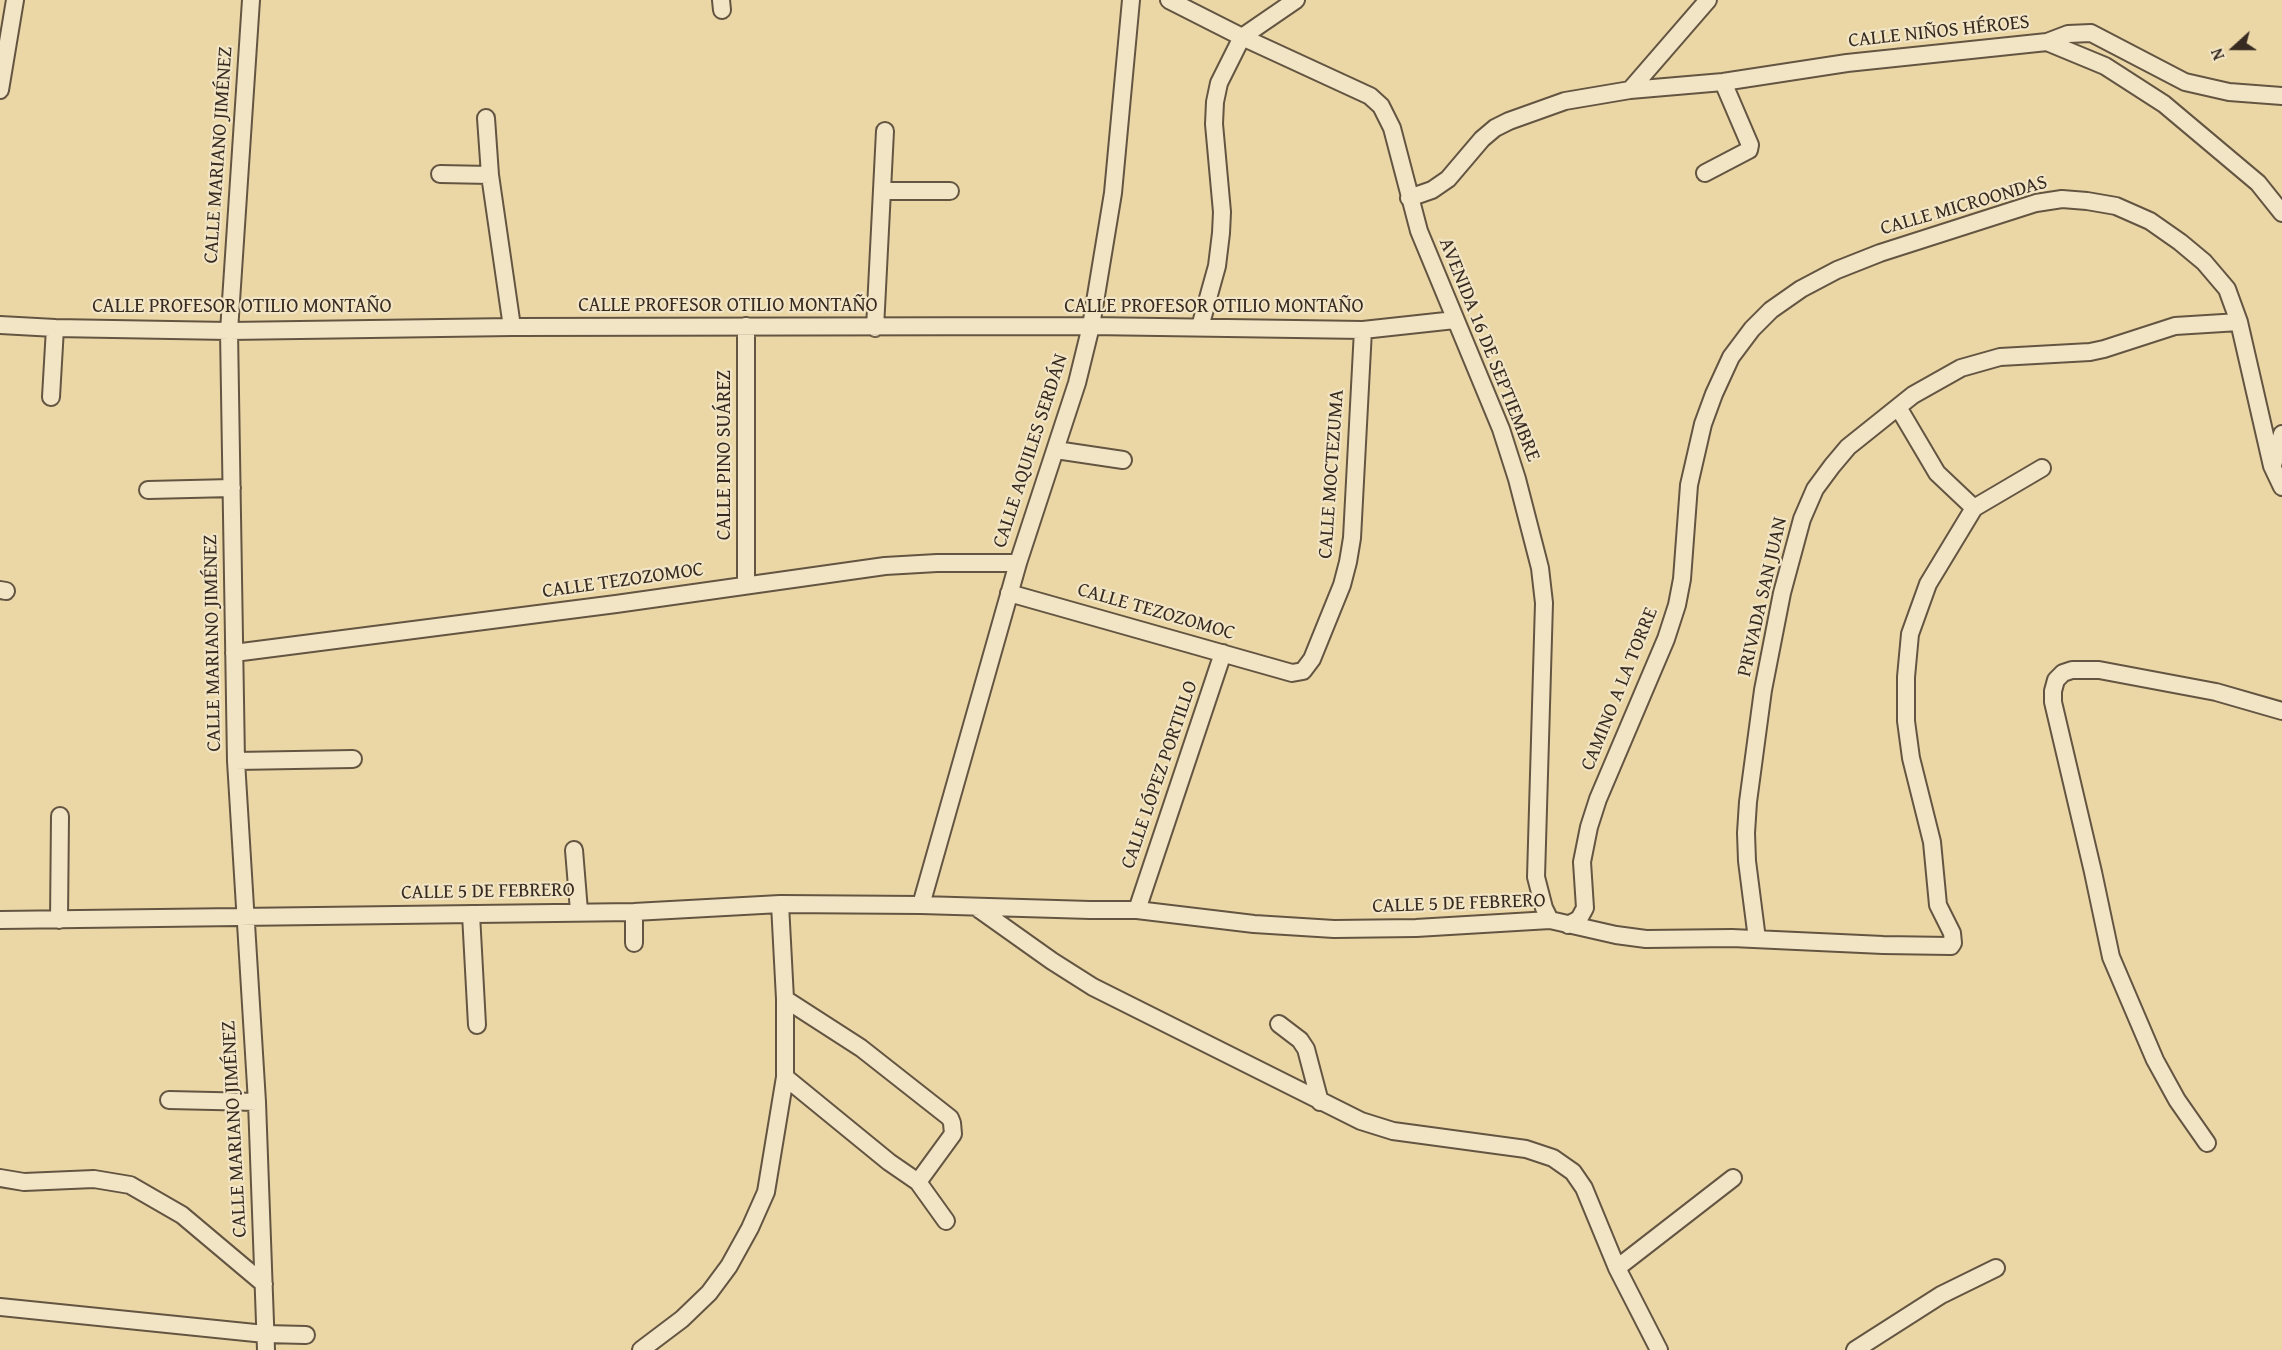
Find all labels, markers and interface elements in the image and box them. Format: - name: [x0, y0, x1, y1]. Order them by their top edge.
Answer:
- street label: CALLE NIÑOS HÉROES: [1847, 11, 2031, 53]
- north arrow: [2204, 18, 2264, 78]
- text: N: [2204, 45, 2230, 64]
- street label: CALLE MARIANO JIMÉNEZ: [199, 46, 239, 264]
- street label: CALLE MICROONDAS: [1878, 171, 2050, 241]
- street label: AVENIDA 16 DE SEPTIEMBRE: [1433, 235, 1545, 465]
- street label: CALLE PROFESOR OTILIO MONTAÑO: [578, 294, 878, 318]
- street label: CALLE PROFESOR OTILIO MONTAÑO: [92, 295, 392, 319]
- street label: CALLE PROFESOR OTILIO MONTAÑO: [1064, 295, 1364, 319]
- street label: CALLE AQUILES SERDÁN: [988, 351, 1074, 551]
- street label: CALLE PINO SUÁREZ: [713, 370, 737, 540]
- street label: CALLE MOCTEZUMA: [1314, 389, 1350, 559]
- street label: PRIVADA SAN JUAN: [1733, 515, 1793, 679]
- street label: CALLE MARIANO JIMÉNEZ: [199, 534, 227, 752]
- street label: CALLE TEZOZOMOC: [541, 558, 705, 604]
- street label: CALLE TEZOZOMOC: [1075, 578, 1237, 646]
- street label: CAMINO A LA TORRE: [1576, 604, 1664, 774]
- street label: CALLE LÓPEZ PORTILLO: [1117, 678, 1203, 872]
- street label: CALLE 5 DE FEBRERO: [401, 878, 575, 906]
- street label: CALLE 5 DE FEBRERO: [1372, 889, 1546, 919]
- street label: CALLE MARIANO JIMÉNEZ: [217, 1020, 253, 1238]

